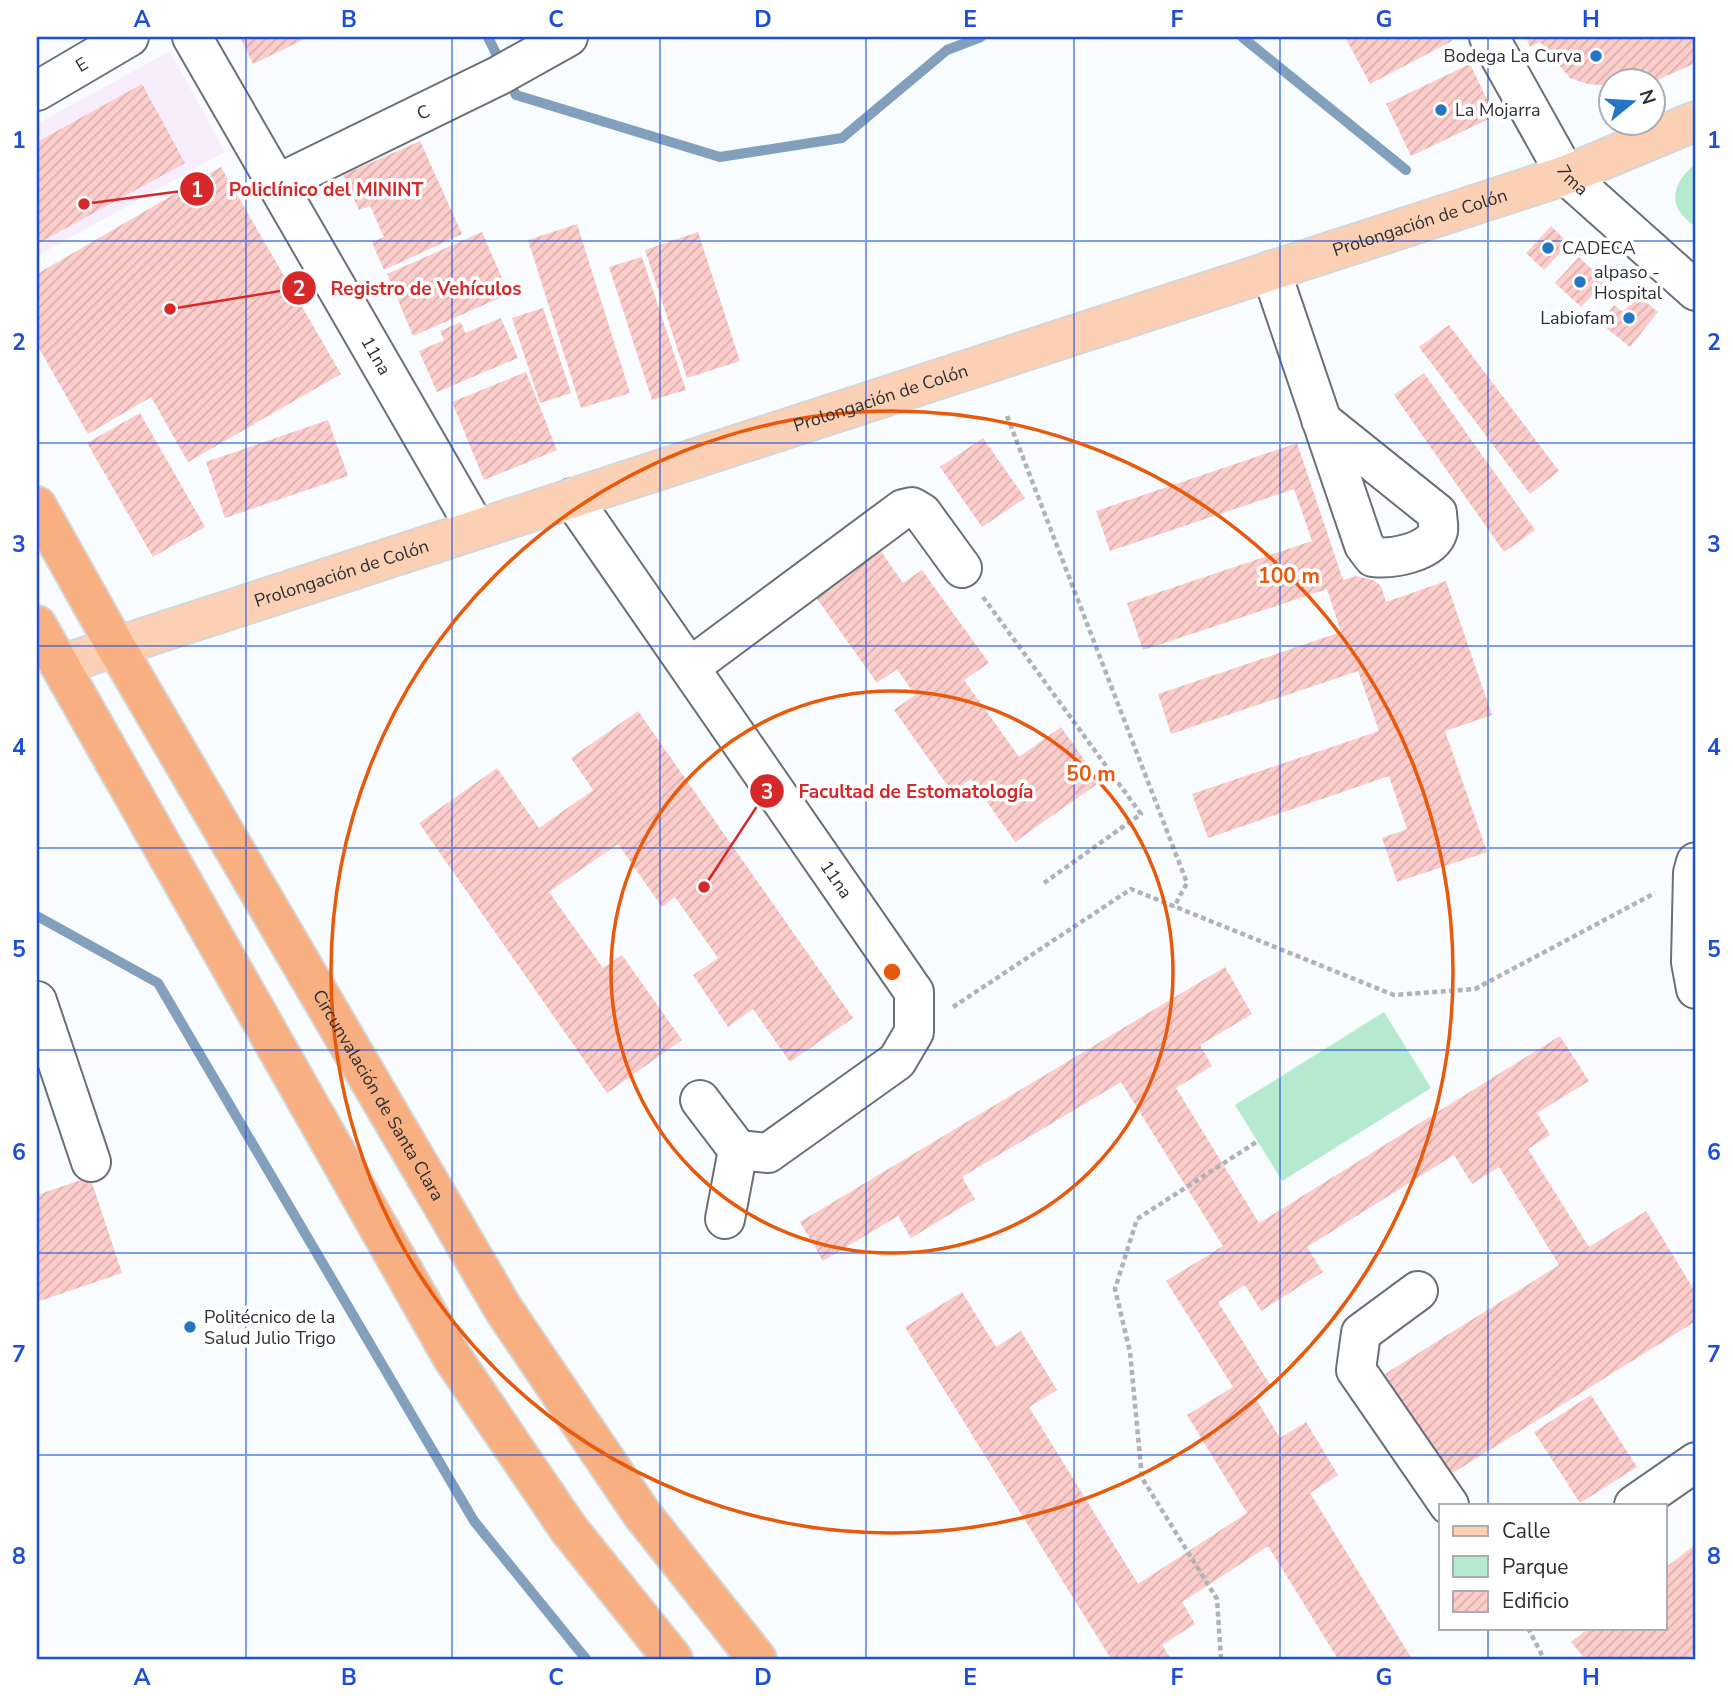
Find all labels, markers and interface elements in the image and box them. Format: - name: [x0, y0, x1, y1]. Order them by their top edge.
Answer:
- text: A: [133, 4, 151, 35]
- text: B: [341, 4, 357, 35]
- text: C: [548, 4, 564, 35]
- text: D: [754, 4, 772, 35]
- text: E: [963, 4, 977, 35]
- text: F: [1171, 4, 1184, 35]
- text: G: [1376, 4, 1392, 35]
- text: H: [1582, 4, 1600, 35]
- place label: Bodega La Curva: [1443, 44, 1582, 68]
- marker: Bodega La Curva: [1588, 48, 1604, 64]
- street label: E: [71, 52, 92, 78]
- north arrow: [1596, 66, 1666, 136]
- text: N: [1633, 86, 1662, 108]
- place label: La Mojarra: [1455, 98, 1540, 122]
- street label: C: [413, 99, 434, 126]
- marker: La Mojarra: [1433, 102, 1449, 118]
- text: 1: [12, 125, 26, 156]
- text: 1: [1707, 125, 1721, 156]
- street label: 7ma: [1551, 160, 1593, 201]
- callout: Policlínico del MININT: [179, 169, 437, 209]
- text: 1: [191, 176, 203, 204]
- text: Policlínico del MININT: [229, 177, 424, 203]
- street label: Prolongación de Colón: [1329, 183, 1510, 262]
- place label: CADECA: [1562, 236, 1636, 260]
- marker: CADECA: [1540, 240, 1556, 256]
- place label: alpaso - Hospital: [1594, 260, 1663, 305]
- callout: Registro de Vehículos: [281, 268, 535, 308]
- marker: alpaso - Hospital: [1572, 274, 1588, 290]
- text: 2: [293, 275, 305, 303]
- text: Registro de Vehículos: [331, 276, 521, 302]
- place label: Labiofam: [1540, 306, 1615, 330]
- marker: Labiofam: [1621, 310, 1637, 326]
- text: 2: [12, 327, 26, 358]
- text: 2: [1707, 327, 1721, 358]
- street label: 11na: [355, 332, 397, 380]
- street label: Prolongación de Colón: [790, 358, 971, 438]
- text: 3: [12, 529, 26, 560]
- text: 3: [1707, 529, 1721, 560]
- street label: Prolongación de Colón: [251, 534, 432, 613]
- text: 100 m: [1258, 562, 1320, 590]
- text: 4: [12, 732, 26, 763]
- text: 4: [1707, 732, 1721, 763]
- text: 50 m: [1066, 760, 1116, 788]
- callout: Facultad de Estomatología: [749, 771, 1047, 811]
- text: 3: [761, 778, 773, 806]
- text: Facultad de Estomatología: [799, 779, 1033, 805]
- street label: 11na: [814, 856, 858, 903]
- text: 5: [12, 934, 26, 965]
- text: 5: [1707, 934, 1721, 965]
- centre of rings: [880, 960, 904, 984]
- street label: Circunvalación de Santa Clara: [307, 985, 450, 1205]
- text: 6: [12, 1137, 26, 1168]
- text: 6: [1707, 1137, 1721, 1168]
- place label: Politécnico de la Salud Julio Trigo: [204, 1305, 336, 1350]
- marker: Politécnico de la Salud Julio Trigo: [182, 1319, 198, 1335]
- text: 7: [12, 1339, 26, 1370]
- text: 7: [1707, 1339, 1721, 1370]
- legend: [1439, 1504, 1666, 1630]
- text: Calle: [1502, 1517, 1550, 1545]
- text: 8: [12, 1541, 26, 1572]
- text: 8: [1707, 1541, 1721, 1572]
- text: Parque: [1502, 1553, 1569, 1581]
- text: Edificio: [1502, 1587, 1569, 1615]
- text: A: [133, 1662, 151, 1693]
- text: B: [341, 1662, 357, 1693]
- text: C: [548, 1662, 564, 1693]
- text: D: [754, 1662, 772, 1693]
- text: E: [963, 1662, 977, 1693]
- text: F: [1171, 1662, 1184, 1693]
- text: G: [1376, 1662, 1392, 1693]
- text: H: [1582, 1662, 1600, 1693]

